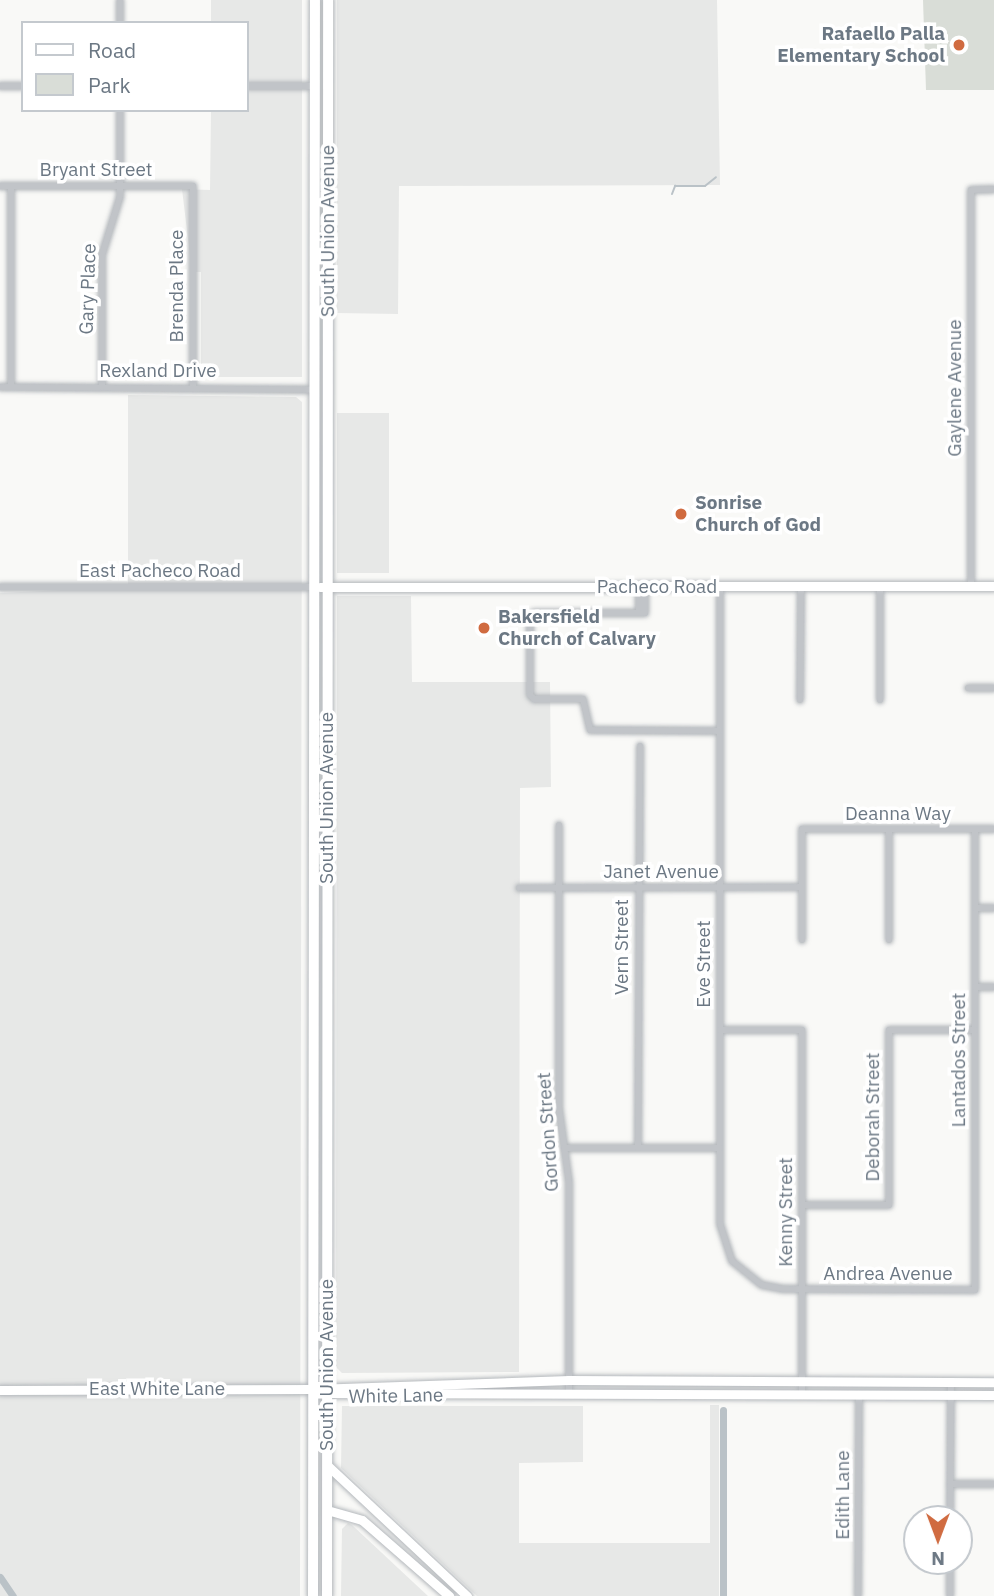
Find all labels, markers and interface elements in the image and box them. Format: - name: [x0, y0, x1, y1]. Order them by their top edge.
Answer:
- legend: [21, 21, 248, 112]
- place label: Rafaello Palla Elementary School: [777, 23, 945, 67]
- text: Road: [88, 36, 136, 64]
- marker: Rafaello Palla Elementary School: [951, 37, 967, 53]
- text: Park: [88, 71, 131, 99]
- street label: South Union Avenue: [317, 145, 339, 317]
- street label: Bryant Street: [40, 159, 152, 181]
- street label: Brenda Place: [166, 230, 188, 342]
- street label: Gary Place: [75, 243, 101, 335]
- street label: Gaylene Avenue: [944, 319, 966, 457]
- street label: Rexland Drive: [99, 360, 217, 382]
- place label: Sonrise Church of God: [695, 492, 821, 536]
- marker: Sonrise Church of God: [673, 506, 689, 522]
- street label: East Pacheco Road: [79, 560, 241, 582]
- street label: Pacheco Road: [597, 576, 717, 598]
- place label: Bakersfield Church of Calvary: [498, 606, 656, 650]
- marker: Bakersfield Church of Calvary: [476, 620, 492, 636]
- street label: South Union Avenue: [316, 712, 338, 884]
- street label: Deanna Way: [845, 803, 951, 825]
- street label: Janet Avenue: [603, 861, 719, 883]
- street label: Vern Street: [611, 899, 633, 995]
- street label: Eve Street: [693, 920, 715, 1008]
- street label: Lantados Street: [948, 993, 970, 1127]
- street label: Deborah Street: [862, 1052, 884, 1182]
- street label: Gordon Street: [532, 1071, 564, 1193]
- street label: Kenny Street: [775, 1157, 797, 1267]
- street label: Andrea Avenue: [823, 1263, 953, 1285]
- street label: South Union Avenue: [316, 1279, 338, 1451]
- street label: East White Lane: [89, 1378, 225, 1400]
- street label: White Lane: [348, 1384, 444, 1408]
- street label: Edith Lane: [832, 1450, 854, 1540]
- north arrow: [903, 1505, 973, 1575]
- text: N: [931, 1547, 945, 1571]

